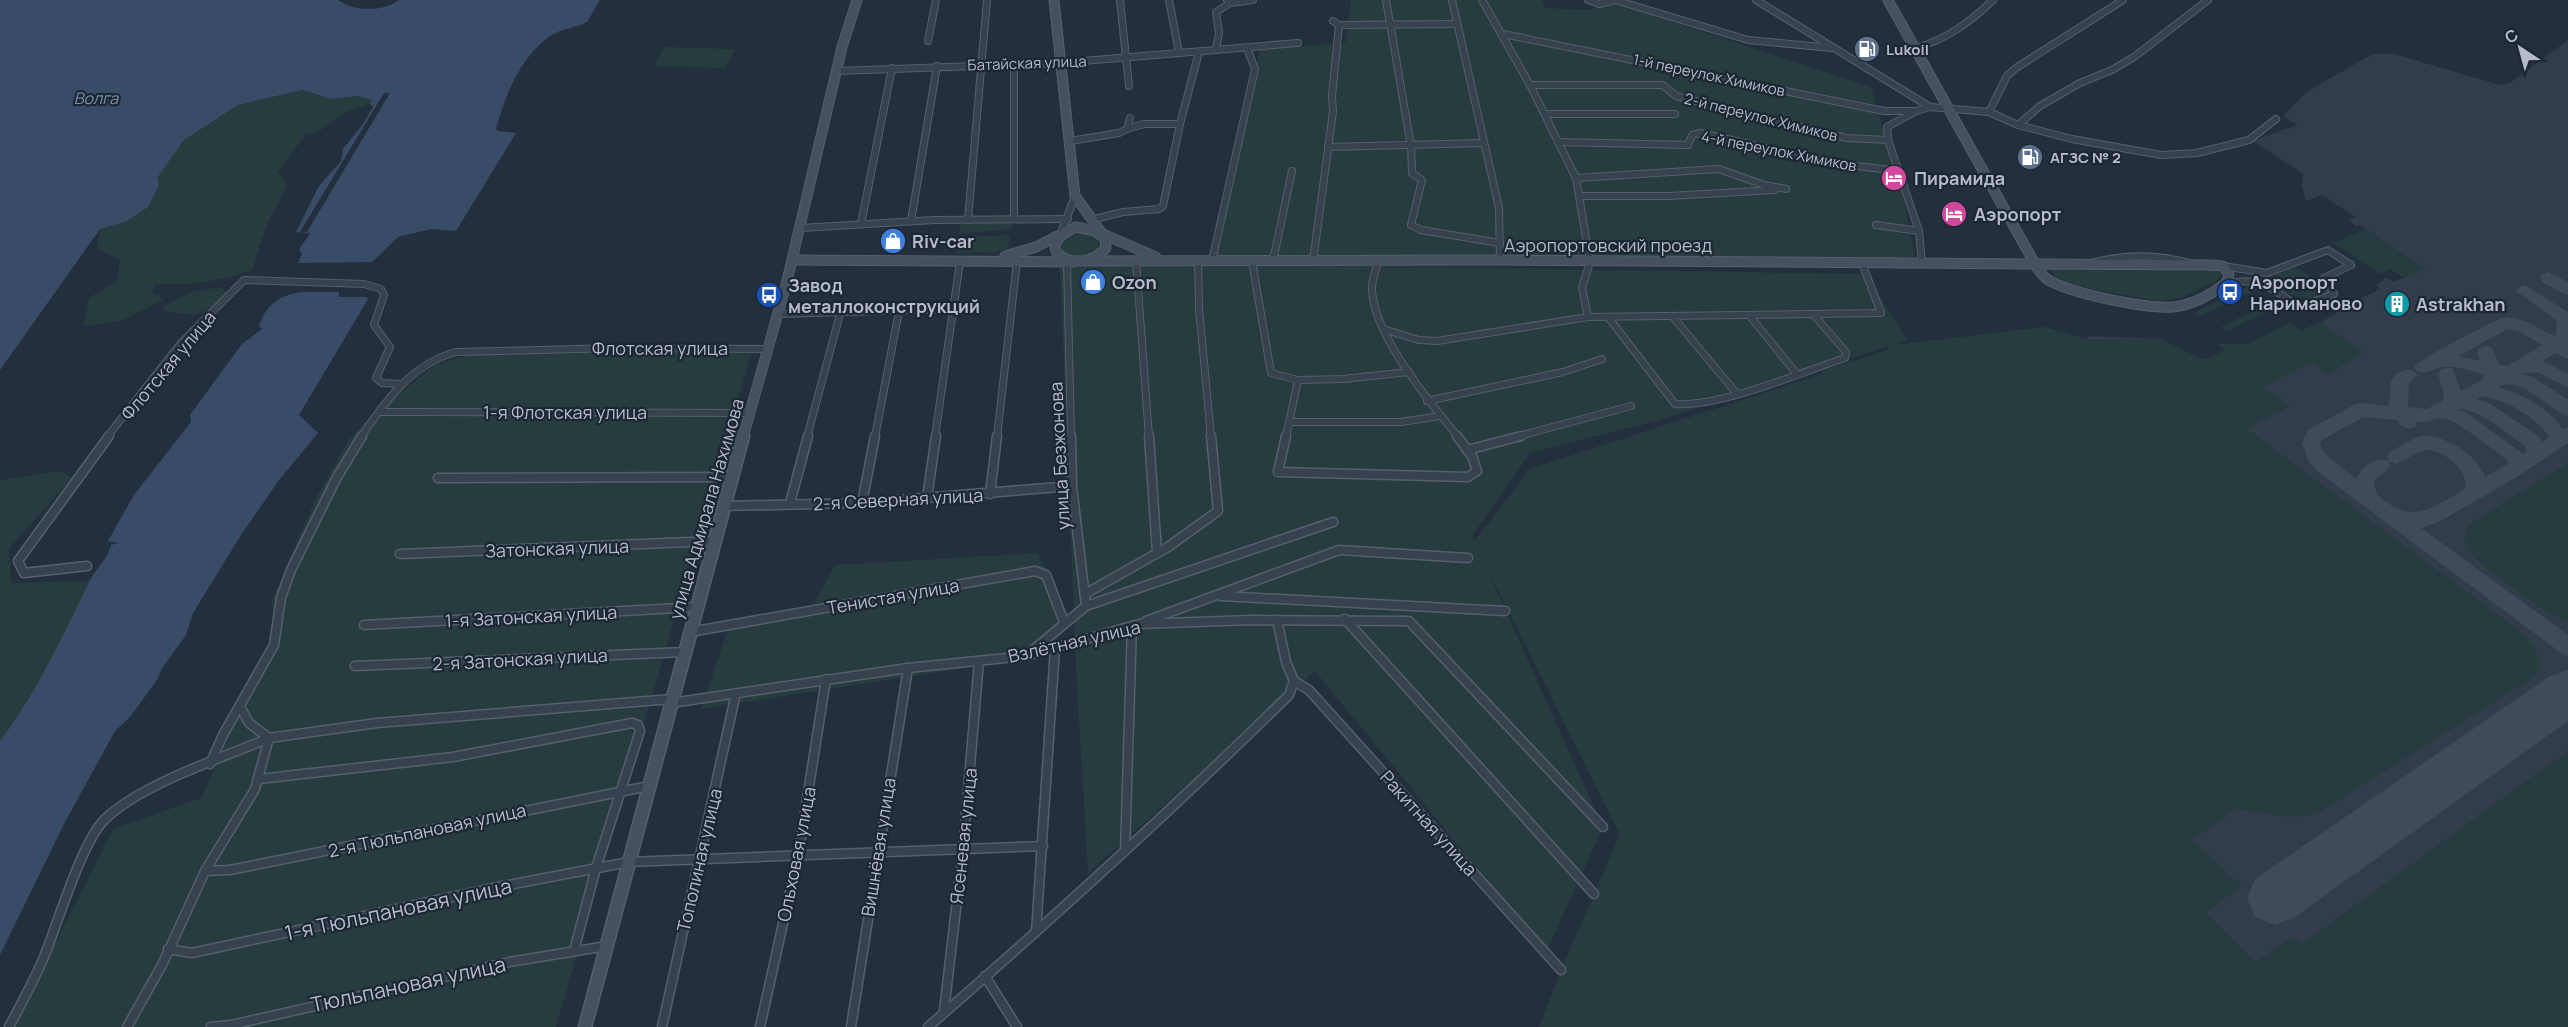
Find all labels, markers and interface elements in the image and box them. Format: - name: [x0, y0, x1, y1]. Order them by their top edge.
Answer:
- north arrow: [2490, 18, 2550, 78]
- text: С: [2500, 23, 2523, 48]
- fuel station icon: Lukoil: [1852, 34, 1882, 64]
- place label: Lukoil: [1886, 39, 1929, 60]
- street label: 1-й переулок Химиков: [1631, 49, 1787, 101]
- street label: Батайская улица: [967, 50, 1087, 76]
- water label: Волга: [74, 87, 119, 109]
- street label: 2-й переулок Химиков: [1682, 88, 1840, 146]
- street label: 4-й переулок Химиков: [1700, 126, 1858, 176]
- fuel station icon: АГЗС № 2: [2015, 142, 2045, 172]
- place label: АГЗС № 2: [2050, 147, 2121, 168]
- hotel icon: Пирамида: [1879, 163, 1909, 193]
- place label: Пирамида: [1914, 166, 2005, 190]
- hotel icon: Аэропорт: [1939, 199, 1969, 229]
- place label: Аэропорт: [1974, 202, 2062, 226]
- shop icon: Riv-car: [878, 226, 908, 256]
- place label: Riv-car: [912, 229, 974, 253]
- street label: Аэропортовский проезд: [1504, 233, 1712, 257]
- shop icon: Ozon: [1078, 267, 1108, 297]
- place label: Ozon: [1112, 270, 1157, 294]
- place label: Аэропорт Нариманово: [2250, 270, 2362, 315]
- place label: Завод металлоконструкций: [788, 273, 980, 318]
- bus stop icon: Аэропорт Нариманово: [2215, 277, 2245, 307]
- bus stop icon: Завод металлоконструкций: [754, 280, 784, 310]
- building icon: Astrakhan: [2382, 289, 2412, 319]
- place label: Astrakhan: [2416, 292, 2506, 316]
- street label: Флотская улица: [115, 305, 221, 425]
- street label: Флотская улица: [592, 336, 728, 360]
- street label: улица Безжонова: [1043, 381, 1075, 531]
- street label: улица Адмирала Нахимова: [663, 396, 749, 622]
- street label: 1-я Флотская улица: [483, 400, 647, 424]
- street label: 2-я Северная улица: [812, 483, 984, 515]
- street label: Затонская улица: [485, 533, 629, 563]
- street label: Тенистая улица: [825, 573, 961, 619]
- street label: 1-я Затонская улица: [444, 600, 618, 632]
- street label: Взлётная улица: [1006, 614, 1142, 668]
- street label: 2-я Затонская улица: [432, 642, 608, 676]
- street label: Ракитная улица: [1375, 765, 1483, 881]
- street label: Ясеневая улица: [944, 767, 982, 905]
- street label: Вишнёвая улица: [855, 776, 901, 918]
- street label: Ольховая улица: [771, 785, 821, 923]
- street label: Тополиная улица: [671, 786, 727, 934]
- street label: 2-я Тюльпановая улица: [326, 797, 528, 863]
- street label: 1-я Тюльпановая улица: [282, 871, 514, 947]
- street label: Тюльпановая улица: [308, 950, 508, 1018]

